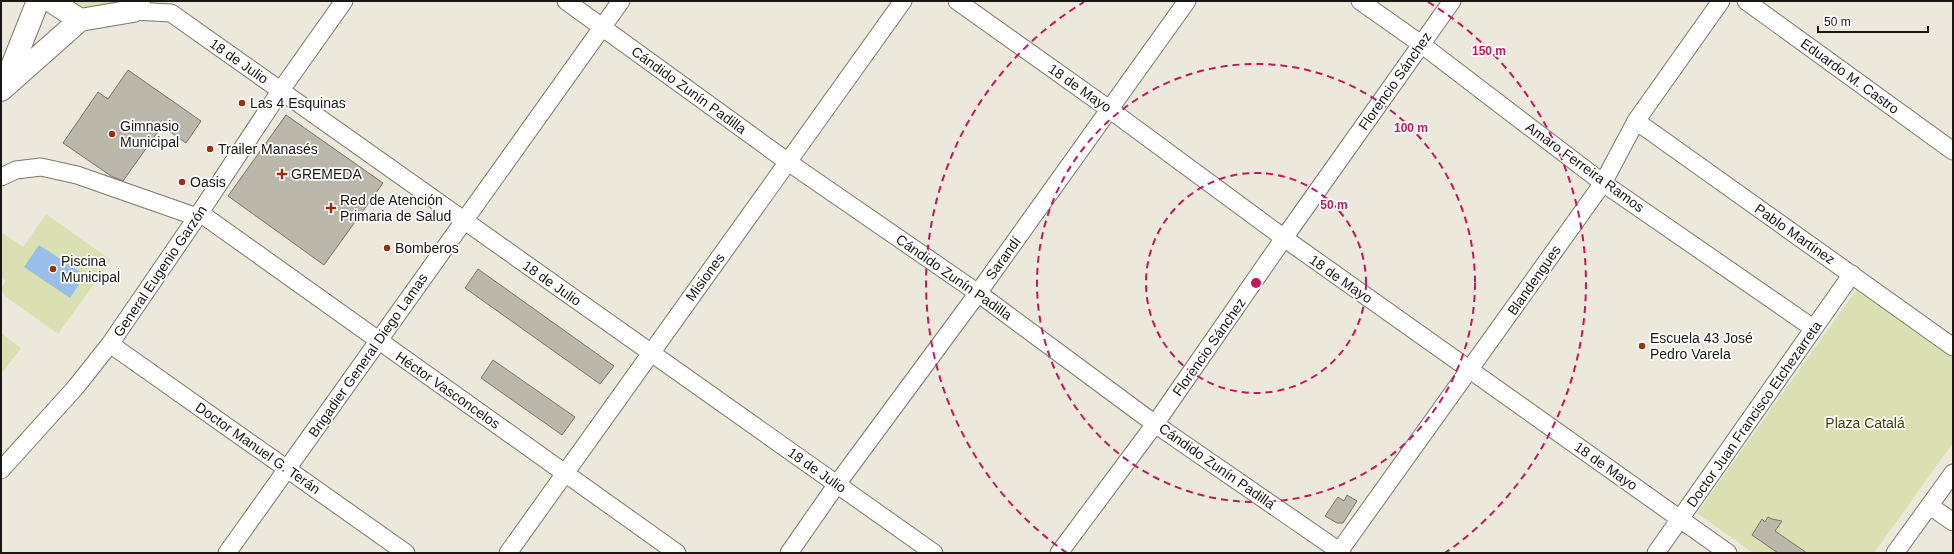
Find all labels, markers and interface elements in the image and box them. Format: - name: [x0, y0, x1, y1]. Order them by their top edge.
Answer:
- scale bar: [1818, 8, 1928, 34]
- text: 50 m: [1824, 15, 1851, 29]
- street label: Florencio Sánchez: [1355, 29, 1435, 133]
- street label: 18 de Julio: [207, 35, 271, 87]
- street label: Eduardo M. Castro: [1798, 35, 1902, 117]
- street label: Cándido Zunín Padilla: [629, 43, 750, 137]
- text: 150 m: [1472, 44, 1506, 58]
- street label: 18 de Mayo: [1045, 60, 1115, 116]
- place label: Las 4 Esquinas: [250, 95, 346, 111]
- marker: Las 4 Esquinas: [237, 98, 247, 108]
- place label: Gimnasio Municipal: [120, 118, 179, 150]
- street label: Amaro Ferreira Ramos: [1523, 119, 1647, 215]
- text: 100 m: [1394, 121, 1428, 135]
- marker: Gimnasio Municipal: [107, 129, 117, 139]
- place label: Trailer Manasés: [218, 141, 318, 157]
- marker: Trailer Manasés: [205, 144, 215, 154]
- place label: GREMEDA: [291, 166, 362, 182]
- marker: GREMEDA: [276, 168, 288, 180]
- place label: Oasis: [190, 174, 226, 190]
- marker: Oasis: [177, 177, 187, 187]
- place label: Red de Atención Primaria de Salud: [340, 192, 451, 224]
- text: 50 m: [1320, 198, 1348, 212]
- street label: Pablo Martínez: [1752, 200, 1838, 268]
- street label: General Eugenio Garzón: [110, 202, 210, 340]
- marker: Red de Atención Primaria de Salud: [325, 202, 337, 214]
- street label: Cándido Zunín Padilla: [893, 231, 1015, 323]
- street label: Sarandí: [982, 233, 1024, 283]
- place label: Bomberos: [395, 240, 459, 256]
- street label: Blandengues: [1504, 242, 1564, 318]
- marker: Bomberos: [382, 243, 392, 253]
- street label: Misiones: [682, 250, 728, 304]
- street label: 18 de Mayo: [1306, 251, 1376, 307]
- place label: Piscina Municipal: [61, 253, 120, 285]
- street label: 18 de Julio: [520, 257, 584, 309]
- marker: Piscina Municipal: [48, 264, 58, 274]
- street label: Brigadier General Diego Lamas: [305, 270, 431, 440]
- centre of rings: [1249, 276, 1263, 290]
- street label: Florencio Sánchez: [1169, 295, 1249, 399]
- street label: Doctor Juan Francisco Etchezarreta: [1683, 318, 1825, 510]
- place label: Escuela 43 José Pedro Varela: [1650, 330, 1753, 362]
- marker: Escuela 43 José Pedro Varela: [1637, 341, 1647, 351]
- street label: Héctor Vasconcelos: [393, 348, 503, 432]
- street label: Doctor Manuel G. Terán: [193, 399, 323, 497]
- park label: Plaza Catalá: [1825, 415, 1905, 431]
- street label: Cándido Zunín Padilla: [1156, 420, 1278, 512]
- street label: 18 de Mayo: [1571, 438, 1641, 494]
- street label: 18 de Julio: [785, 444, 849, 496]

